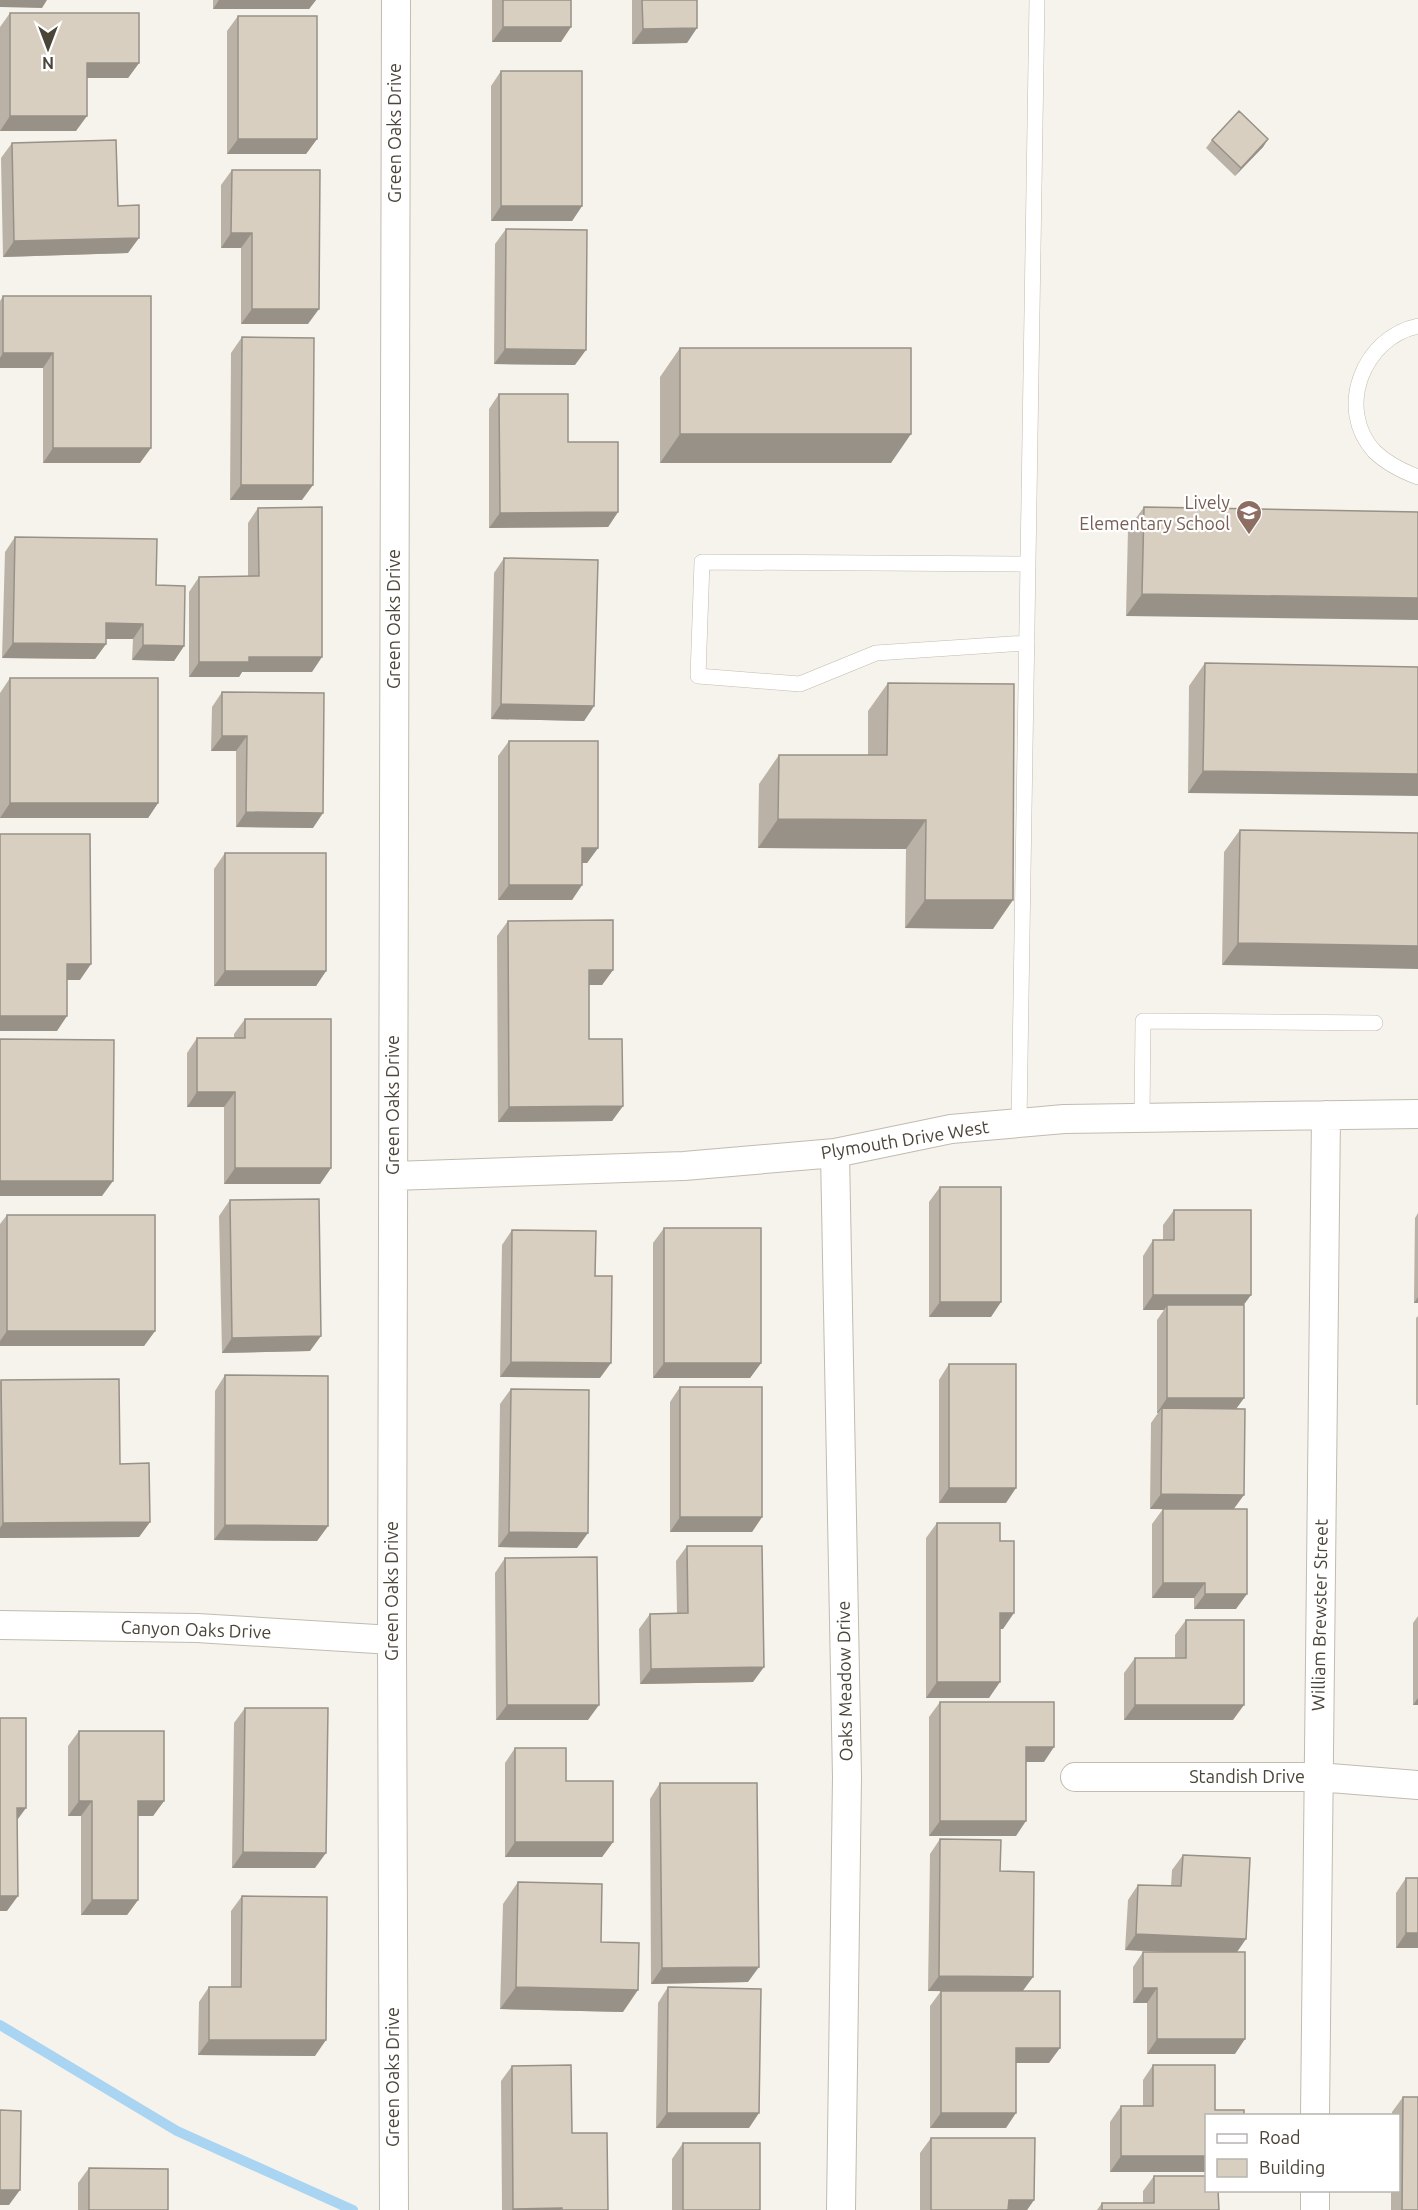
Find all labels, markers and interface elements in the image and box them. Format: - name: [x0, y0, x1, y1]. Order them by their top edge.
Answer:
- north arrow: [18, 18, 78, 78]
- text: N: [42, 54, 54, 72]
- street label: Green Oaks Drive: [384, 63, 404, 203]
- place label: Lively Elementary School: [1079, 492, 1230, 533]
- school or university icon: Lively Elementary School: [1234, 498, 1264, 536]
- street label: Green Oaks Drive: [383, 549, 403, 689]
- street label: Green Oaks Drive: [382, 1035, 402, 1175]
- street label: Plymouth Drive West: [819, 1116, 990, 1162]
- street label: William Brewster Street: [1307, 1519, 1331, 1711]
- street label: Green Oaks Drive: [381, 1521, 401, 1661]
- street label: Oaks Meadow Drive: [833, 1600, 855, 1762]
- street label: Canyon Oaks Drive: [120, 1616, 272, 1642]
- street label: Standish Drive: [1189, 1766, 1305, 1786]
- street label: Green Oaks Drive: [382, 2007, 402, 2147]
- legend: [1205, 2114, 1400, 2192]
- text: Road: [1259, 2127, 1301, 2147]
- text: Building: [1259, 2157, 1325, 2177]

